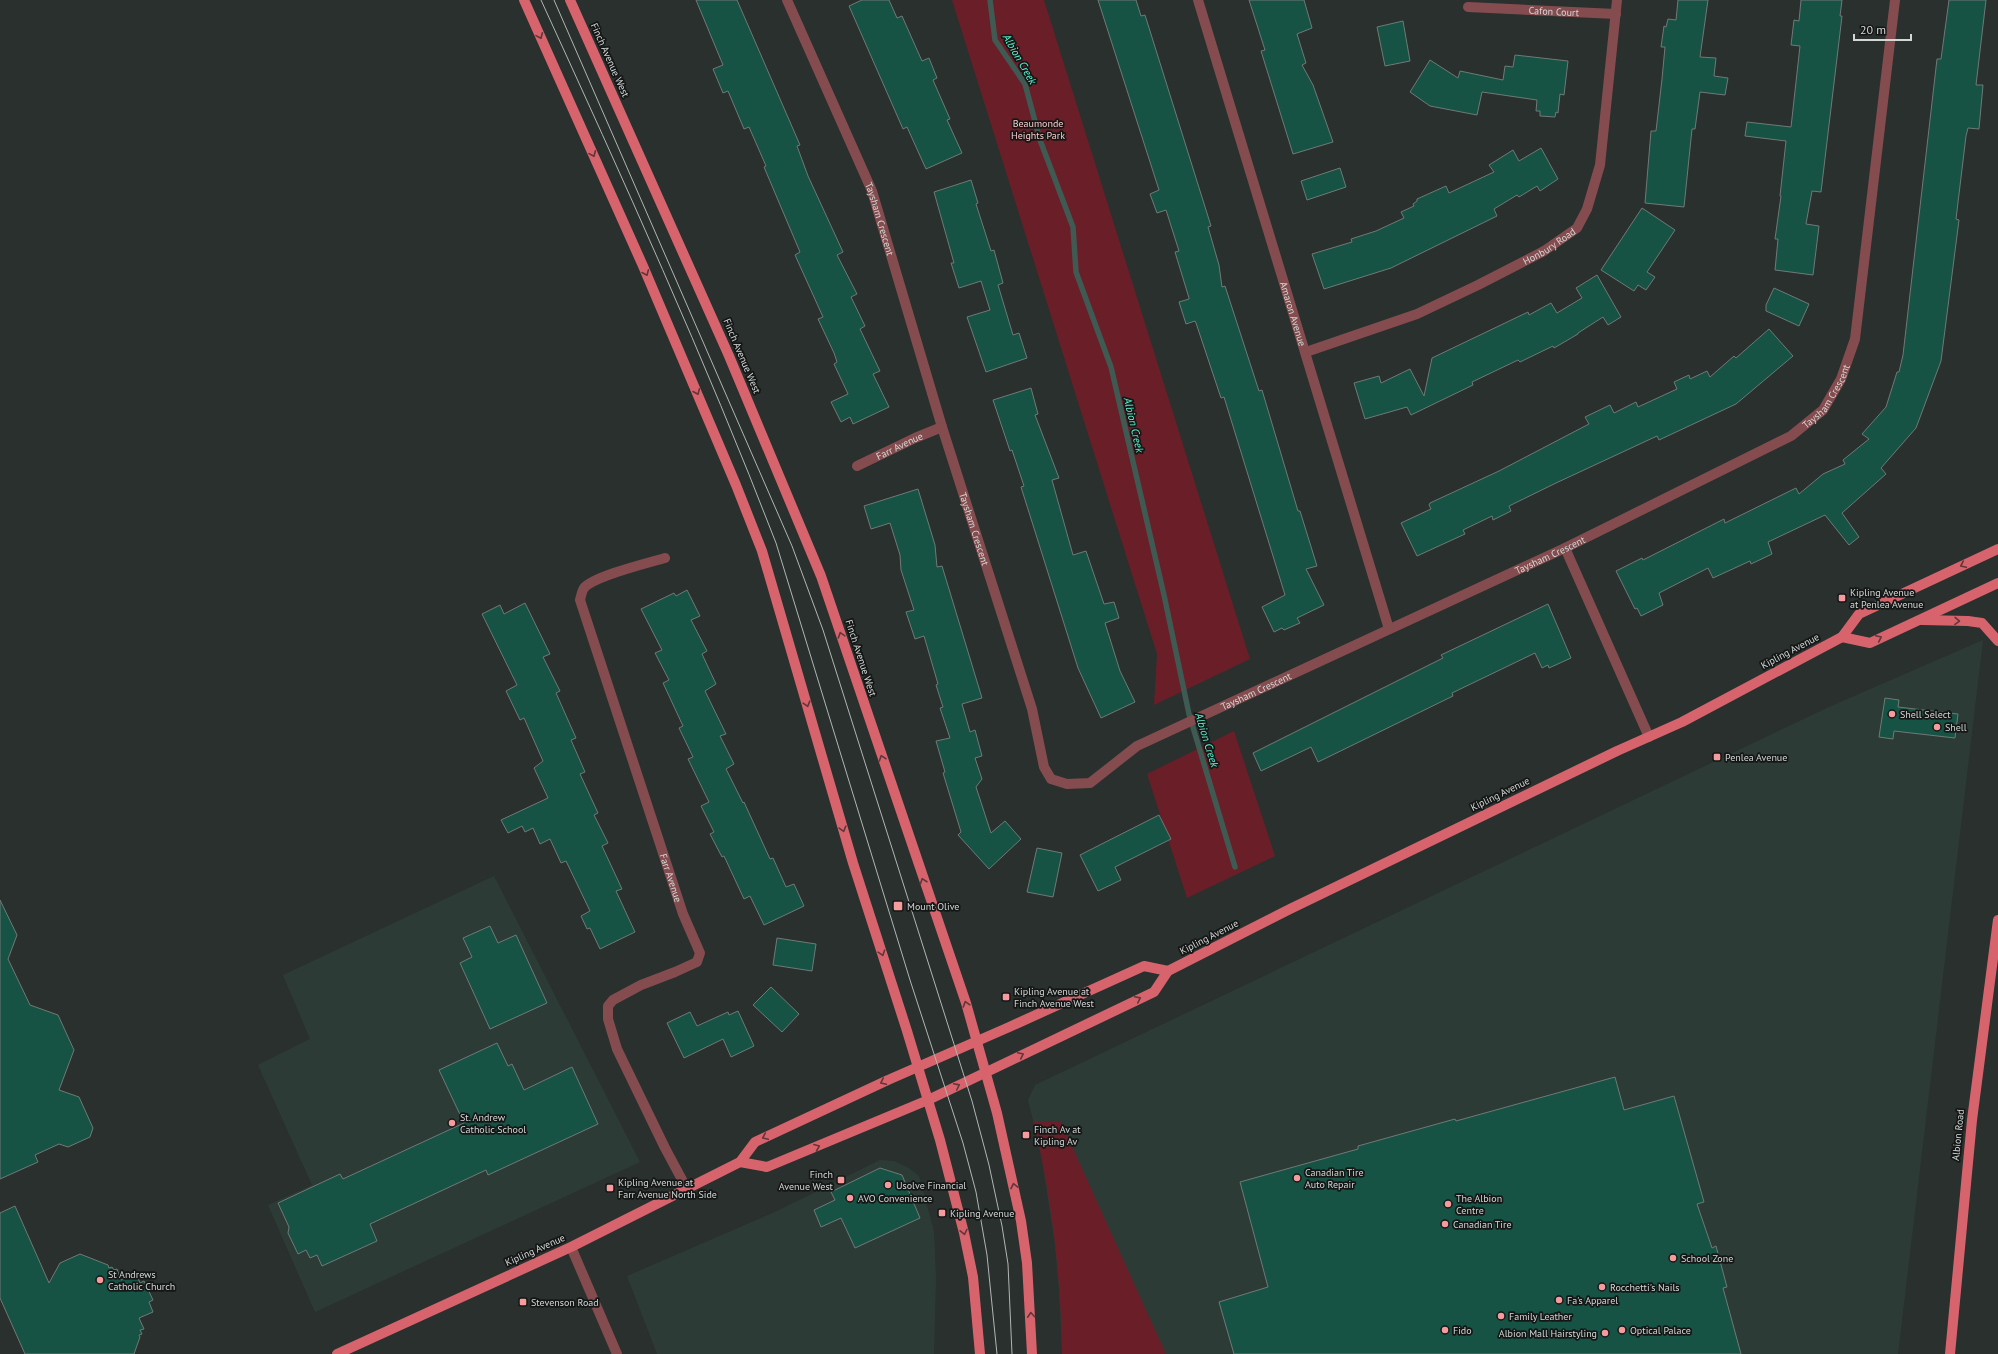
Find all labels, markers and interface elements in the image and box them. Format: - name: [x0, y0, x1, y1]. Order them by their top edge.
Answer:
- street label: Cafon Court: [1528, 3, 1580, 19]
- scale bar: [1854, 16, 1911, 42]
- street label: Finch Avenue West: [588, 21, 632, 100]
- text: 20 m: [1860, 22, 1886, 37]
- water label: Albion Creek: [999, 30, 1041, 88]
- one-way arrow: [535, 32, 543, 39]
- park label: Beaumonde Heights Park: [1011, 117, 1065, 142]
- one-way arrow: [588, 150, 596, 158]
- street label: Taysham Crescent: [862, 180, 897, 258]
- street label: Honbury Road: [1520, 225, 1578, 267]
- one-way arrow: [641, 268, 649, 276]
- street label: Amaron Avenue: [1277, 280, 1309, 348]
- street label: Finch Avenue West: [720, 317, 764, 396]
- street label: Taysham Crescent: [1799, 362, 1852, 431]
- one-way arrow: [692, 388, 700, 396]
- water label: Albion Creek: [1121, 395, 1147, 455]
- street label: Farr Avenue: [874, 429, 925, 462]
- street label: Taysham Crescent: [957, 490, 992, 568]
- street label: Taysham Crescent: [1513, 532, 1588, 577]
- one-way arrow: [1959, 560, 1967, 568]
- place label: Kipling Avenue at Penlea Avenue: [1850, 586, 1923, 611]
- marker: Kipling Avenue at Penlea Avenue: [1837, 593, 1847, 603]
- one-way arrow: [1954, 617, 1960, 625]
- street label: Finch Avenue West: [842, 618, 880, 699]
- street label: Kipling Avenue: [1759, 630, 1821, 672]
- one-way arrow: [837, 631, 845, 638]
- one-way arrow: [1875, 635, 1883, 643]
- street label: Taysham Crescent: [1219, 669, 1294, 713]
- one-way arrow: [802, 700, 811, 707]
- place label: Shell Select: [1900, 708, 1951, 721]
- marker: Shell Select: [1887, 709, 1897, 719]
- water label: Albion Creek: [1192, 710, 1222, 770]
- place label: Shell: [1945, 721, 1967, 734]
- marker: Shell: [1932, 722, 1942, 732]
- place label: Penlea Avenue: [1725, 751, 1787, 764]
- marker: Penlea Avenue: [1712, 752, 1722, 762]
- one-way arrow: [878, 754, 887, 761]
- street label: Kipling Avenue: [1468, 774, 1532, 814]
- one-way arrow: [838, 825, 847, 832]
- street label: Farr Avenue: [657, 852, 685, 904]
- one-way arrow: [920, 878, 928, 885]
- marker: Mount Olive: [892, 900, 904, 912]
- place label: Mount Olive: [907, 900, 959, 913]
- street label: Kipling Avenue: [1177, 917, 1241, 957]
- one-way arrow: [877, 949, 886, 956]
- place label: Kipling Avenue at Finch Avenue West: [1014, 985, 1095, 1010]
- marker: Kipling Avenue at Finch Avenue West: [1001, 992, 1011, 1002]
- one-way arrow: [1134, 996, 1141, 1004]
- one-way arrow: [962, 1000, 971, 1007]
- one-way arrow: [1016, 1052, 1024, 1060]
- one-way arrow: [879, 1077, 887, 1085]
- one-way arrow: [952, 1083, 960, 1091]
- street label: Albion Road: [1949, 1109, 1967, 1161]
- place label: St. Andrew Catholic School: [460, 1111, 526, 1136]
- marker: St. Andrew Catholic School: [447, 1118, 457, 1128]
- place label: Finch Av at Kipling Av: [1034, 1123, 1081, 1148]
- marker: Finch Av at Kipling Av: [1021, 1130, 1031, 1140]
- one-way arrow: [761, 1132, 769, 1140]
- one-way arrow: [812, 1144, 820, 1152]
- place label: Canadian Tire Auto Repair: [1305, 1166, 1364, 1191]
- place label: Finch Avenue West: [779, 1168, 834, 1193]
- marker: Canadian Tire Auto Repair: [1292, 1173, 1302, 1183]
- marker: Finch Avenue West: [836, 1175, 846, 1185]
- place label: Kipling Avenue at Farr Avenue North Side: [618, 1176, 717, 1201]
- place label: Usolve Financial: [896, 1179, 966, 1192]
- marker: Usolve Financial: [883, 1180, 893, 1190]
- marker: Kipling Avenue at Farr Avenue North Side: [605, 1183, 615, 1193]
- one-way arrow: [1010, 1183, 1018, 1190]
- place label: AVO Convenience: [858, 1192, 932, 1205]
- place label: The Albion Centre: [1456, 1192, 1502, 1217]
- marker: AVO Convenience: [845, 1193, 855, 1203]
- marker: The Albion Centre: [1443, 1199, 1453, 1209]
- place label: Kipling Avenue: [950, 1207, 1014, 1220]
- marker: Kipling Avenue: [937, 1208, 947, 1218]
- place label: Canadian Tire: [1453, 1218, 1512, 1231]
- marker: Canadian Tire: [1440, 1219, 1450, 1229]
- one-way arrow: [959, 1229, 967, 1235]
- street label: Kipling Avenue: [503, 1231, 567, 1269]
- place label: School Zone: [1681, 1252, 1733, 1265]
- marker: School Zone: [1668, 1253, 1678, 1263]
- place label: St Andrews Catholic Church: [108, 1268, 175, 1293]
- marker: St Andrews Catholic Church: [95, 1275, 105, 1285]
- place label: Rocchetti's Nails: [1610, 1281, 1680, 1294]
- marker: Rocchetti's Nails: [1597, 1282, 1607, 1292]
- place label: Fa's Apparel: [1567, 1294, 1618, 1307]
- marker: Fa's Apparel: [1554, 1295, 1564, 1305]
- place label: Stevenson Road: [531, 1296, 599, 1309]
- marker: Stevenson Road: [518, 1297, 528, 1307]
- place label: Family Leather: [1509, 1310, 1572, 1323]
- marker: Family Leather: [1496, 1311, 1506, 1321]
- one-way arrow: [1026, 1312, 1035, 1318]
- place label: Fido: [1453, 1324, 1472, 1337]
- place label: Optical Palace: [1630, 1324, 1691, 1337]
- marker: Fido: [1440, 1325, 1450, 1335]
- marker: Optical Palace: [1617, 1325, 1627, 1335]
- place label: Albion Mall Hairstyling: [1499, 1327, 1597, 1340]
- marker: Albion Mall Hairstyling: [1600, 1328, 1610, 1338]

